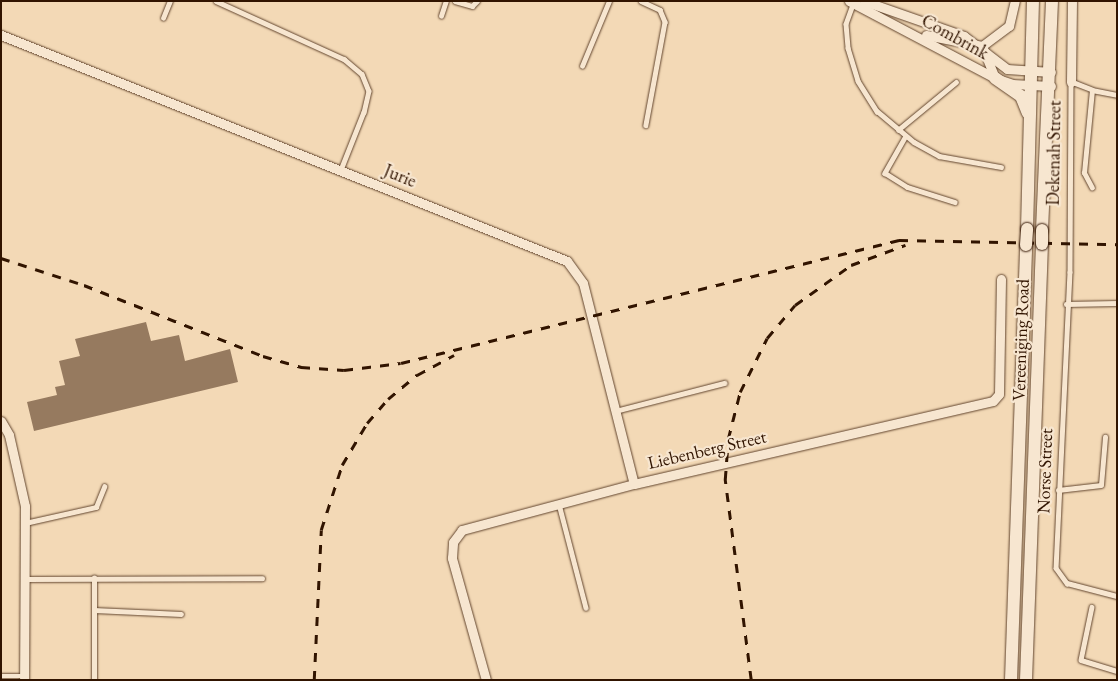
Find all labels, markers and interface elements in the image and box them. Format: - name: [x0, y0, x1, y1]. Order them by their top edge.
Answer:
- street label: Combrink: [918, 10, 992, 64]
- street label: Dekenah Street: [1042, 100, 1066, 206]
- street label: Jurie: [381, 160, 419, 192]
- street label: Vereeniging Road: [1008, 279, 1034, 401]
- street label: Liebenberg Street: [646, 426, 768, 474]
- street label: Norse Street: [1033, 428, 1057, 514]

